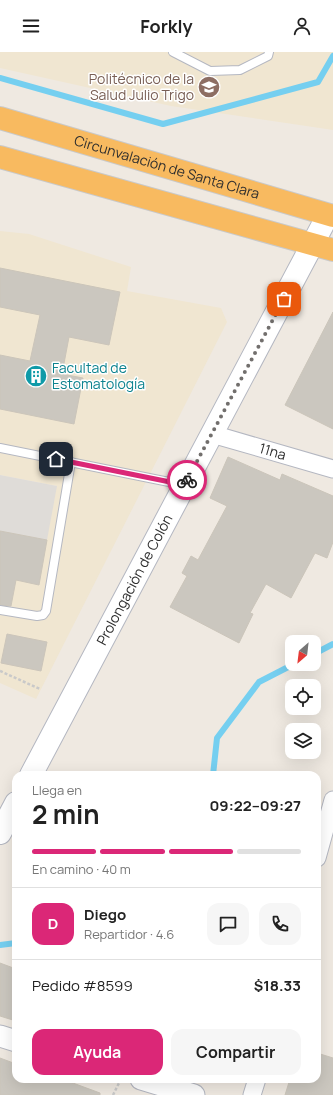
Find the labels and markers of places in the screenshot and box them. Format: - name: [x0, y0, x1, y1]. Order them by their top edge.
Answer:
- place label: Politécnico de la Salud Julio Trigo: [89, 69, 194, 104]
- school or university icon: Politécnico de la Salud Julio Trigo: [196, 74, 222, 100]
- pin: [267, 282, 301, 316]
- place label: Facultad de Estomatología: [52, 358, 145, 393]
- building icon: Facultad de Estomatología: [23, 363, 49, 389]
- pin: [39, 442, 73, 476]

